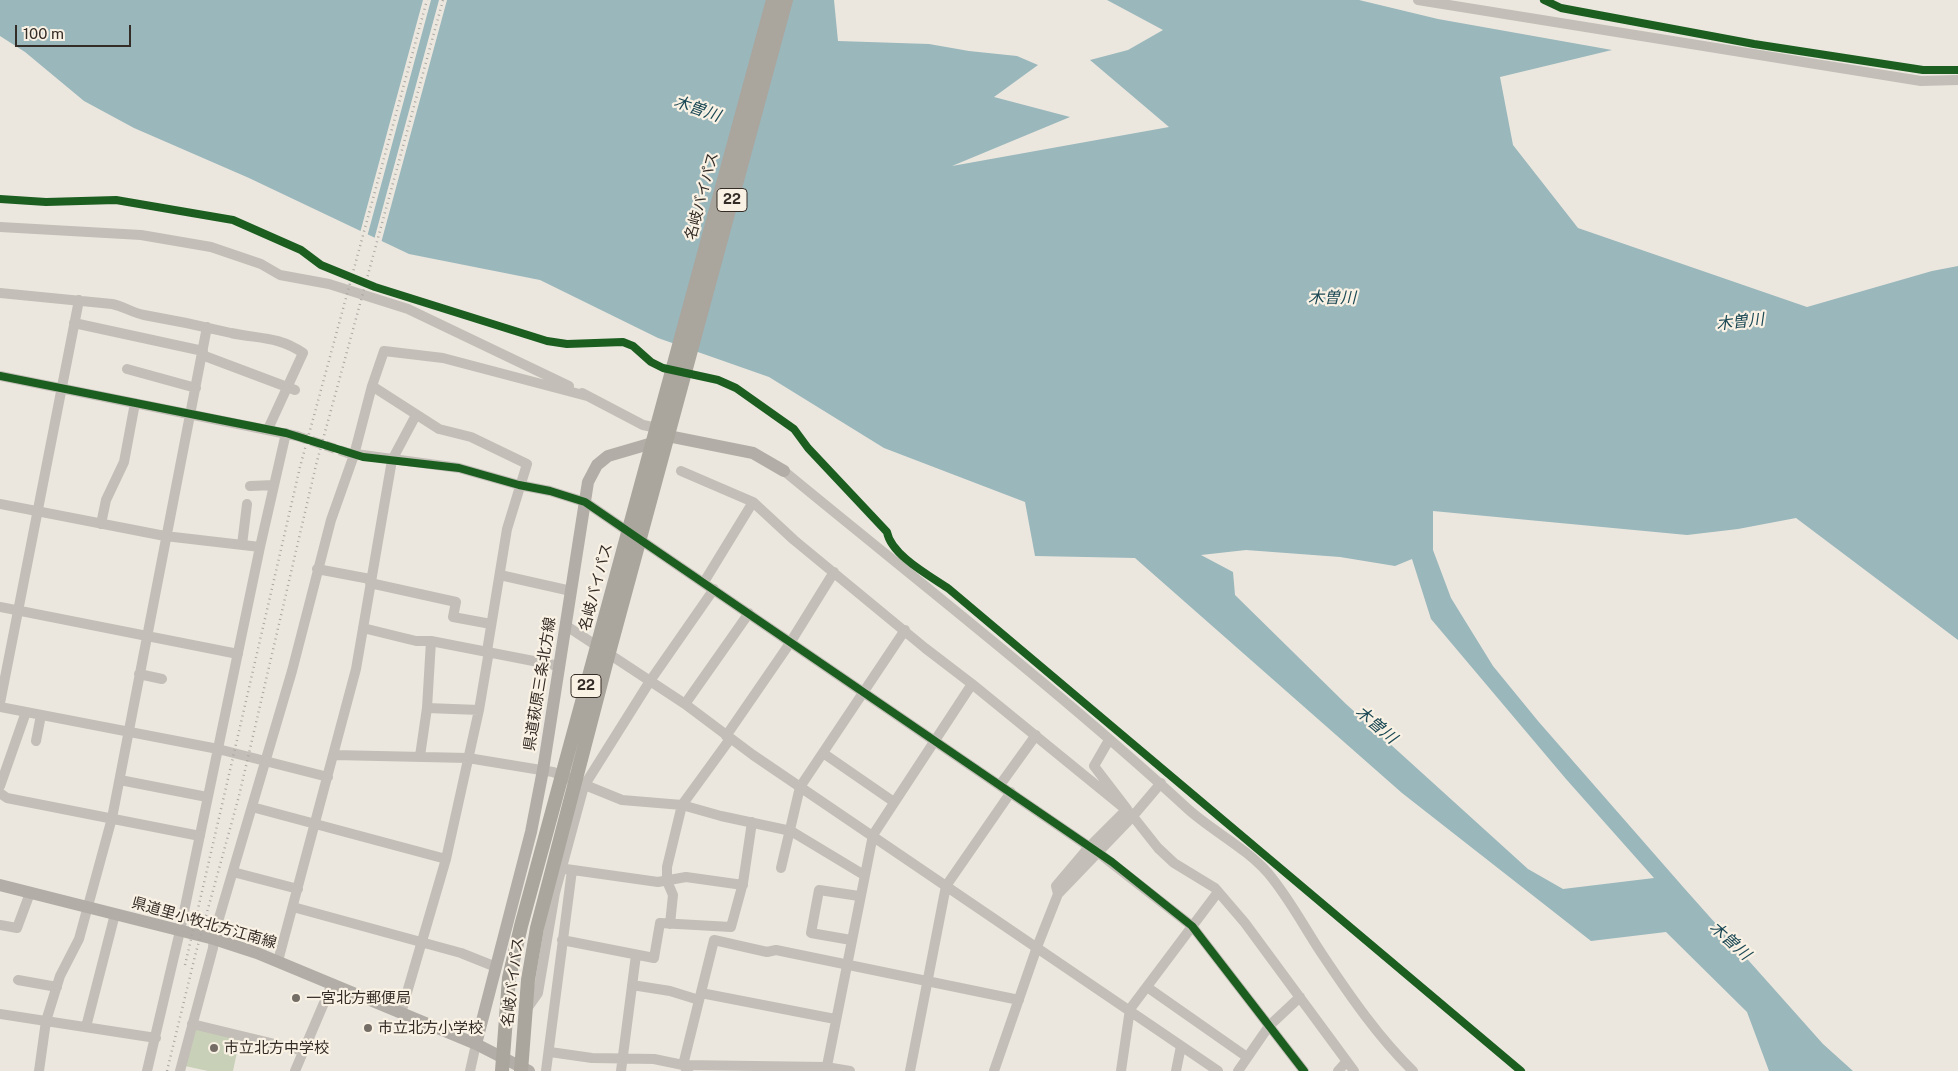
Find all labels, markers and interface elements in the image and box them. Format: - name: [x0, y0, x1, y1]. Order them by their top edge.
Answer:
- scale bar: [18, 15, 134, 47]
- text: 100 m: [23, 25, 64, 42]
- water label: 木曽川: [671, 92, 723, 126]
- street label: 名岐バイパス: [682, 150, 722, 242]
- road number: 22: [717, 188, 747, 212]
- water label: 木曽川: [1308, 288, 1356, 308]
- water label: 木曽川: [1715, 310, 1765, 334]
- street label: 名岐バイパス: [576, 541, 616, 633]
- street label: 県道萩原三条北方線: [521, 616, 559, 752]
- road number: 22: [571, 674, 601, 698]
- water label: 木曽川: [1351, 702, 1401, 748]
- street label: 県道里小牧北方江南線: [129, 894, 279, 952]
- water label: 木曽川: [1706, 918, 1754, 964]
- street label: 名岐バイパス: [499, 936, 527, 1028]
- place label: 一宮北方郵便局: [306, 989, 411, 1007]
- marker: 一宮北方郵便局: [290, 992, 302, 1004]
- place label: 市立北方小学校: [378, 1019, 483, 1037]
- marker: 市立北方小学校: [362, 1022, 374, 1034]
- place label: 市立北方中学校: [224, 1039, 329, 1057]
- marker: 市立北方中学校: [208, 1042, 220, 1054]

